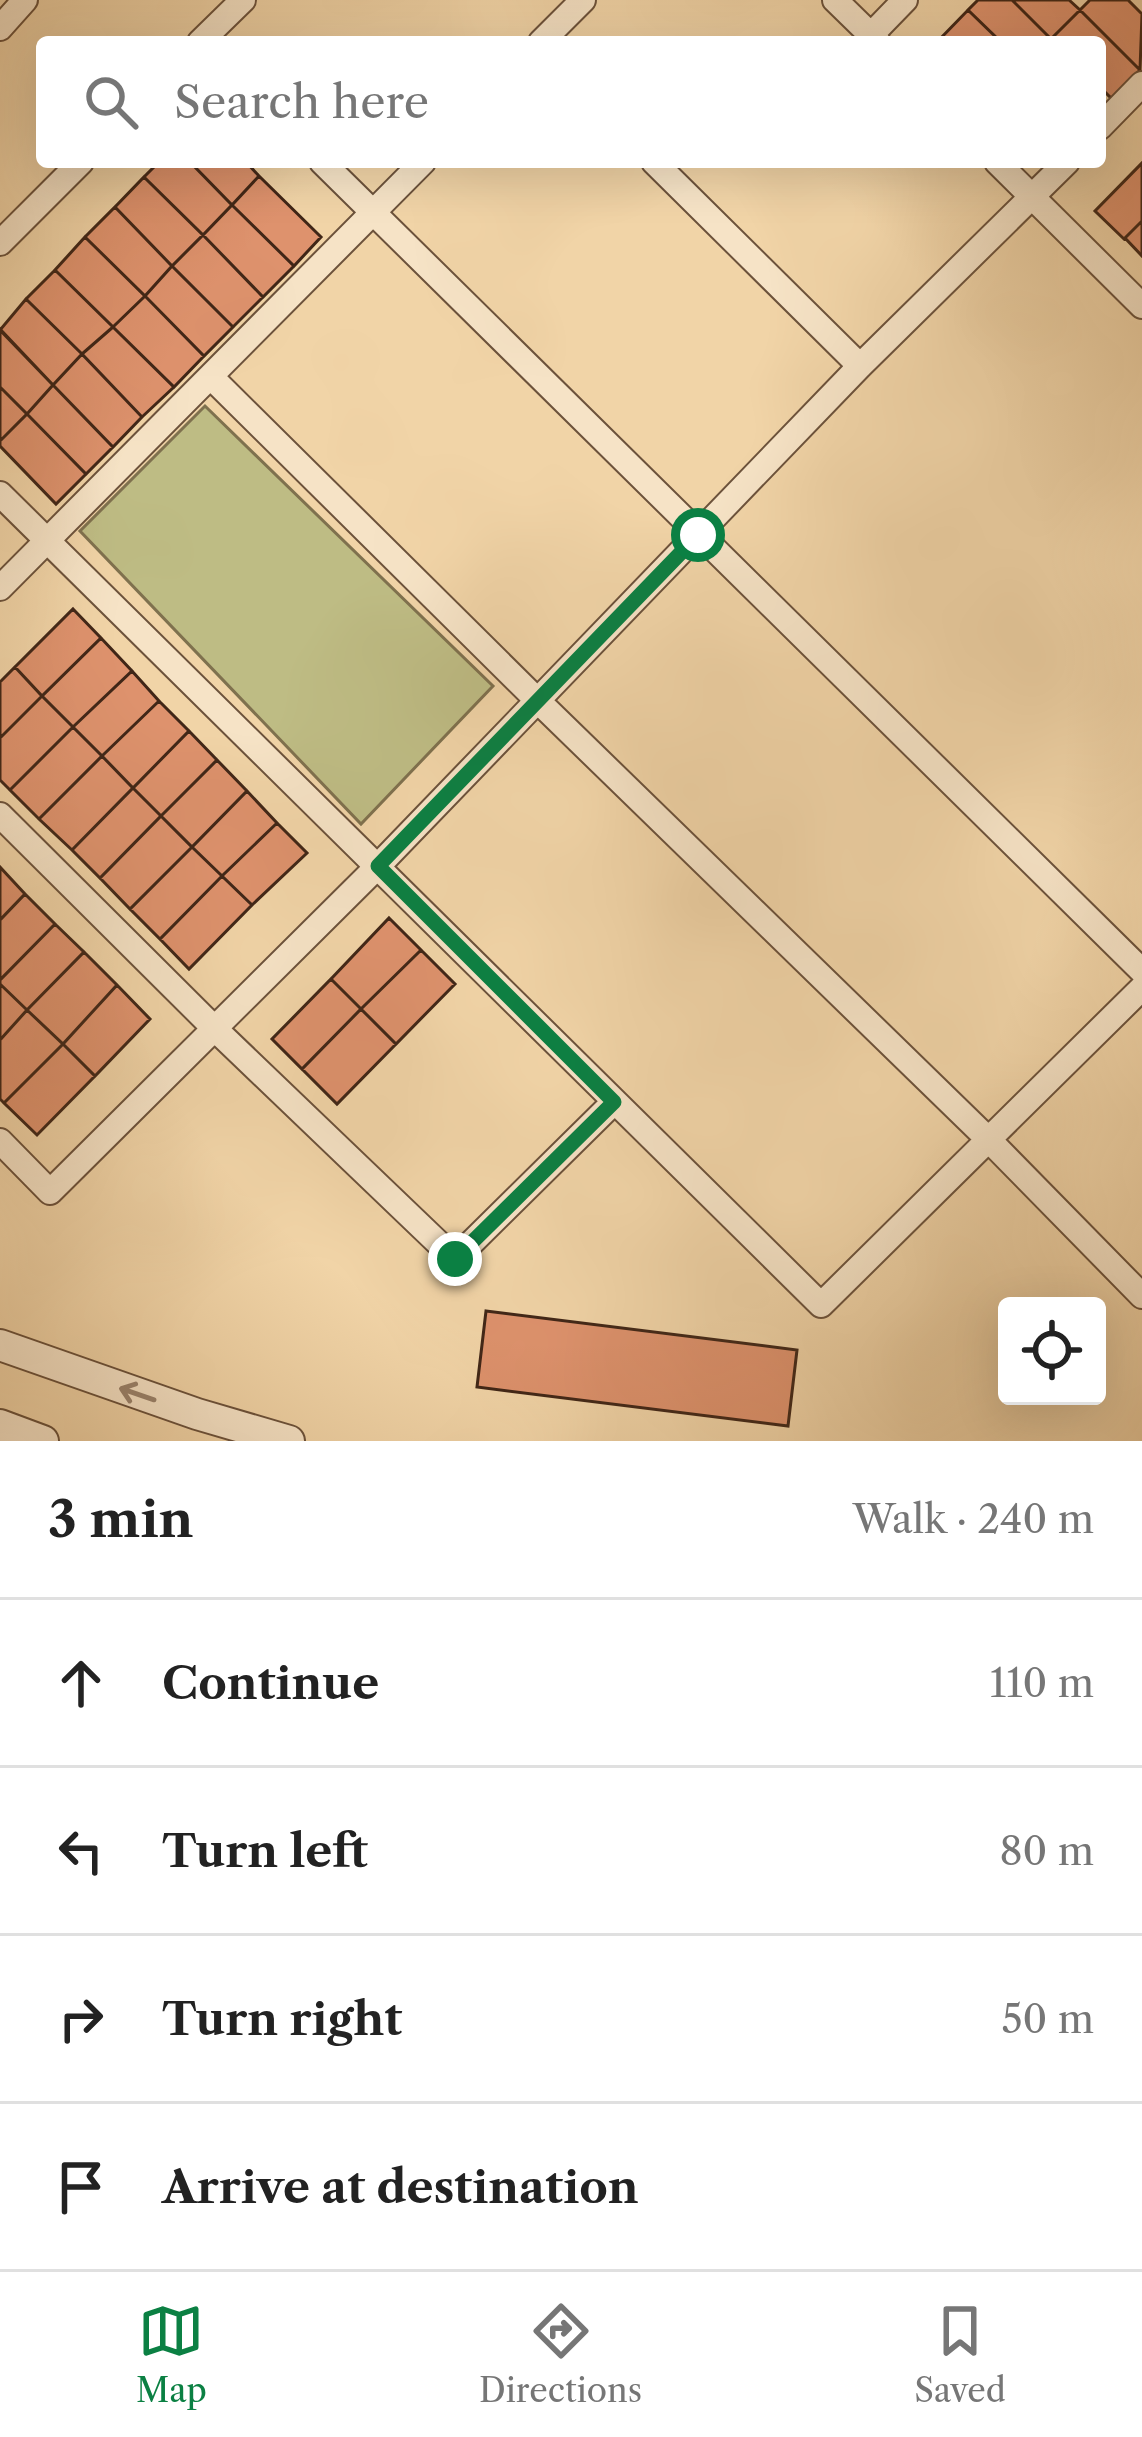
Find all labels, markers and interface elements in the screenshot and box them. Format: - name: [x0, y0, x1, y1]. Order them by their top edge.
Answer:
- search box: [36, 36, 1106, 168]
- icon: search: [78, 69, 144, 135]
- text: Search here: [174, 74, 429, 130]
- route start: [671, 508, 725, 562]
- route end: [428, 1232, 482, 1286]
- map controls: [998, 1297, 1106, 1405]
- button: locate: [998, 1297, 1106, 1405]
- one-way arrow: [119, 1381, 157, 1403]
- text: 3 min: [48, 1488, 194, 1550]
- text: Walk · 240 m: [853, 1495, 1094, 1543]
- icon: ahead: [48, 1650, 114, 1716]
- text: Continue: [162, 1655, 379, 1711]
- text: 110 m: [990, 1659, 1094, 1707]
- icon: left: [48, 1818, 114, 1884]
- text: Turn left: [162, 1823, 368, 1879]
- text: 80 m: [999, 1827, 1094, 1875]
- icon: right: [48, 1986, 114, 2052]
- text: Turn right: [162, 1991, 402, 2047]
- text: 50 m: [1001, 1995, 1094, 2043]
- icon: arrive: [48, 2154, 114, 2220]
- text: Arrive at destination: [162, 2159, 639, 2215]
- tab: Map: [136, 2298, 207, 2411]
- tab: Directions: [479, 2298, 642, 2411]
- tab: Saved: [914, 2298, 1006, 2411]

